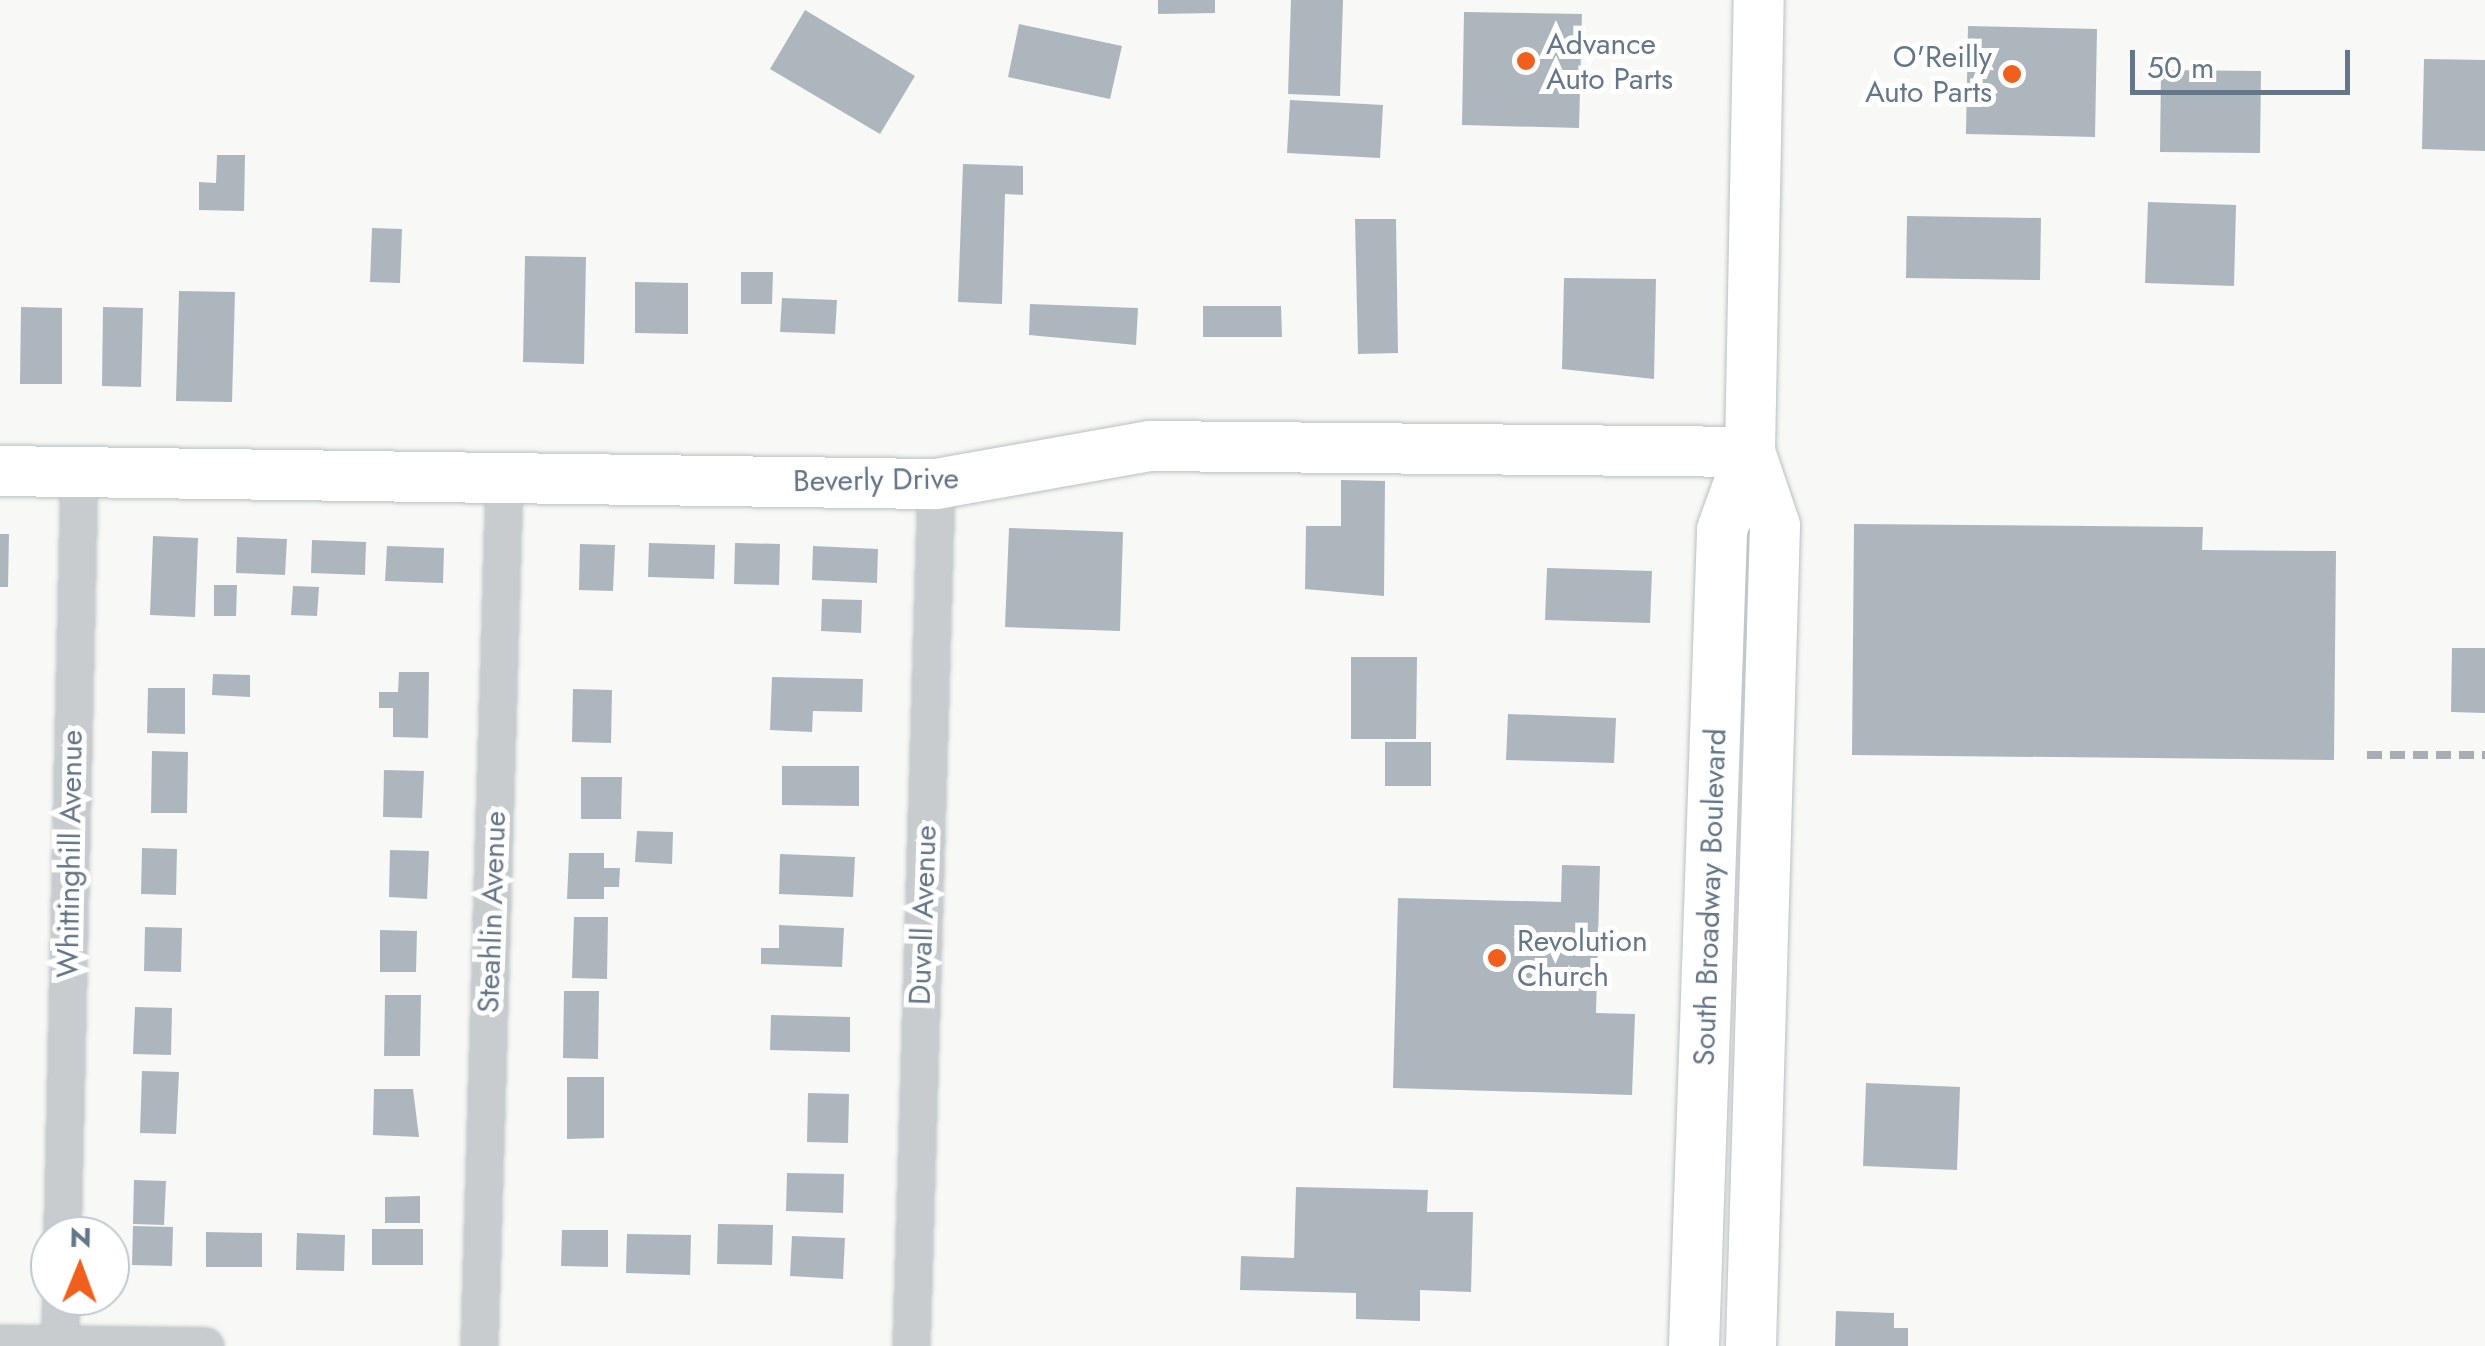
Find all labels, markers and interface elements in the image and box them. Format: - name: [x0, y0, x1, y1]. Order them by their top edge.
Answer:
- place label: Advance Auto Parts: [1546, 26, 1673, 96]
- scale bar: [2135, 30, 2355, 92]
- place label: O'Reilly Auto Parts: [1865, 39, 1992, 110]
- text: 50 m: [2147, 46, 2214, 89]
- marker: Advance Auto Parts: [1515, 50, 1537, 72]
- marker: O'Reilly Auto Parts: [2001, 63, 2023, 85]
- street label: Beverly Drive: [793, 461, 959, 499]
- street label: South Broadway Boulevard: [1686, 728, 1734, 1066]
- street label: Whittinghill Avenue: [50, 730, 90, 978]
- street label: Steahlin Avenue: [470, 810, 514, 1014]
- street label: Duvall Avenue: [902, 824, 944, 1006]
- place label: Revolution Church: [1517, 923, 1648, 994]
- marker: Revolution Church: [1486, 947, 1508, 969]
- north arrow: [30, 1216, 130, 1316]
- text: N: [69, 1217, 92, 1258]

